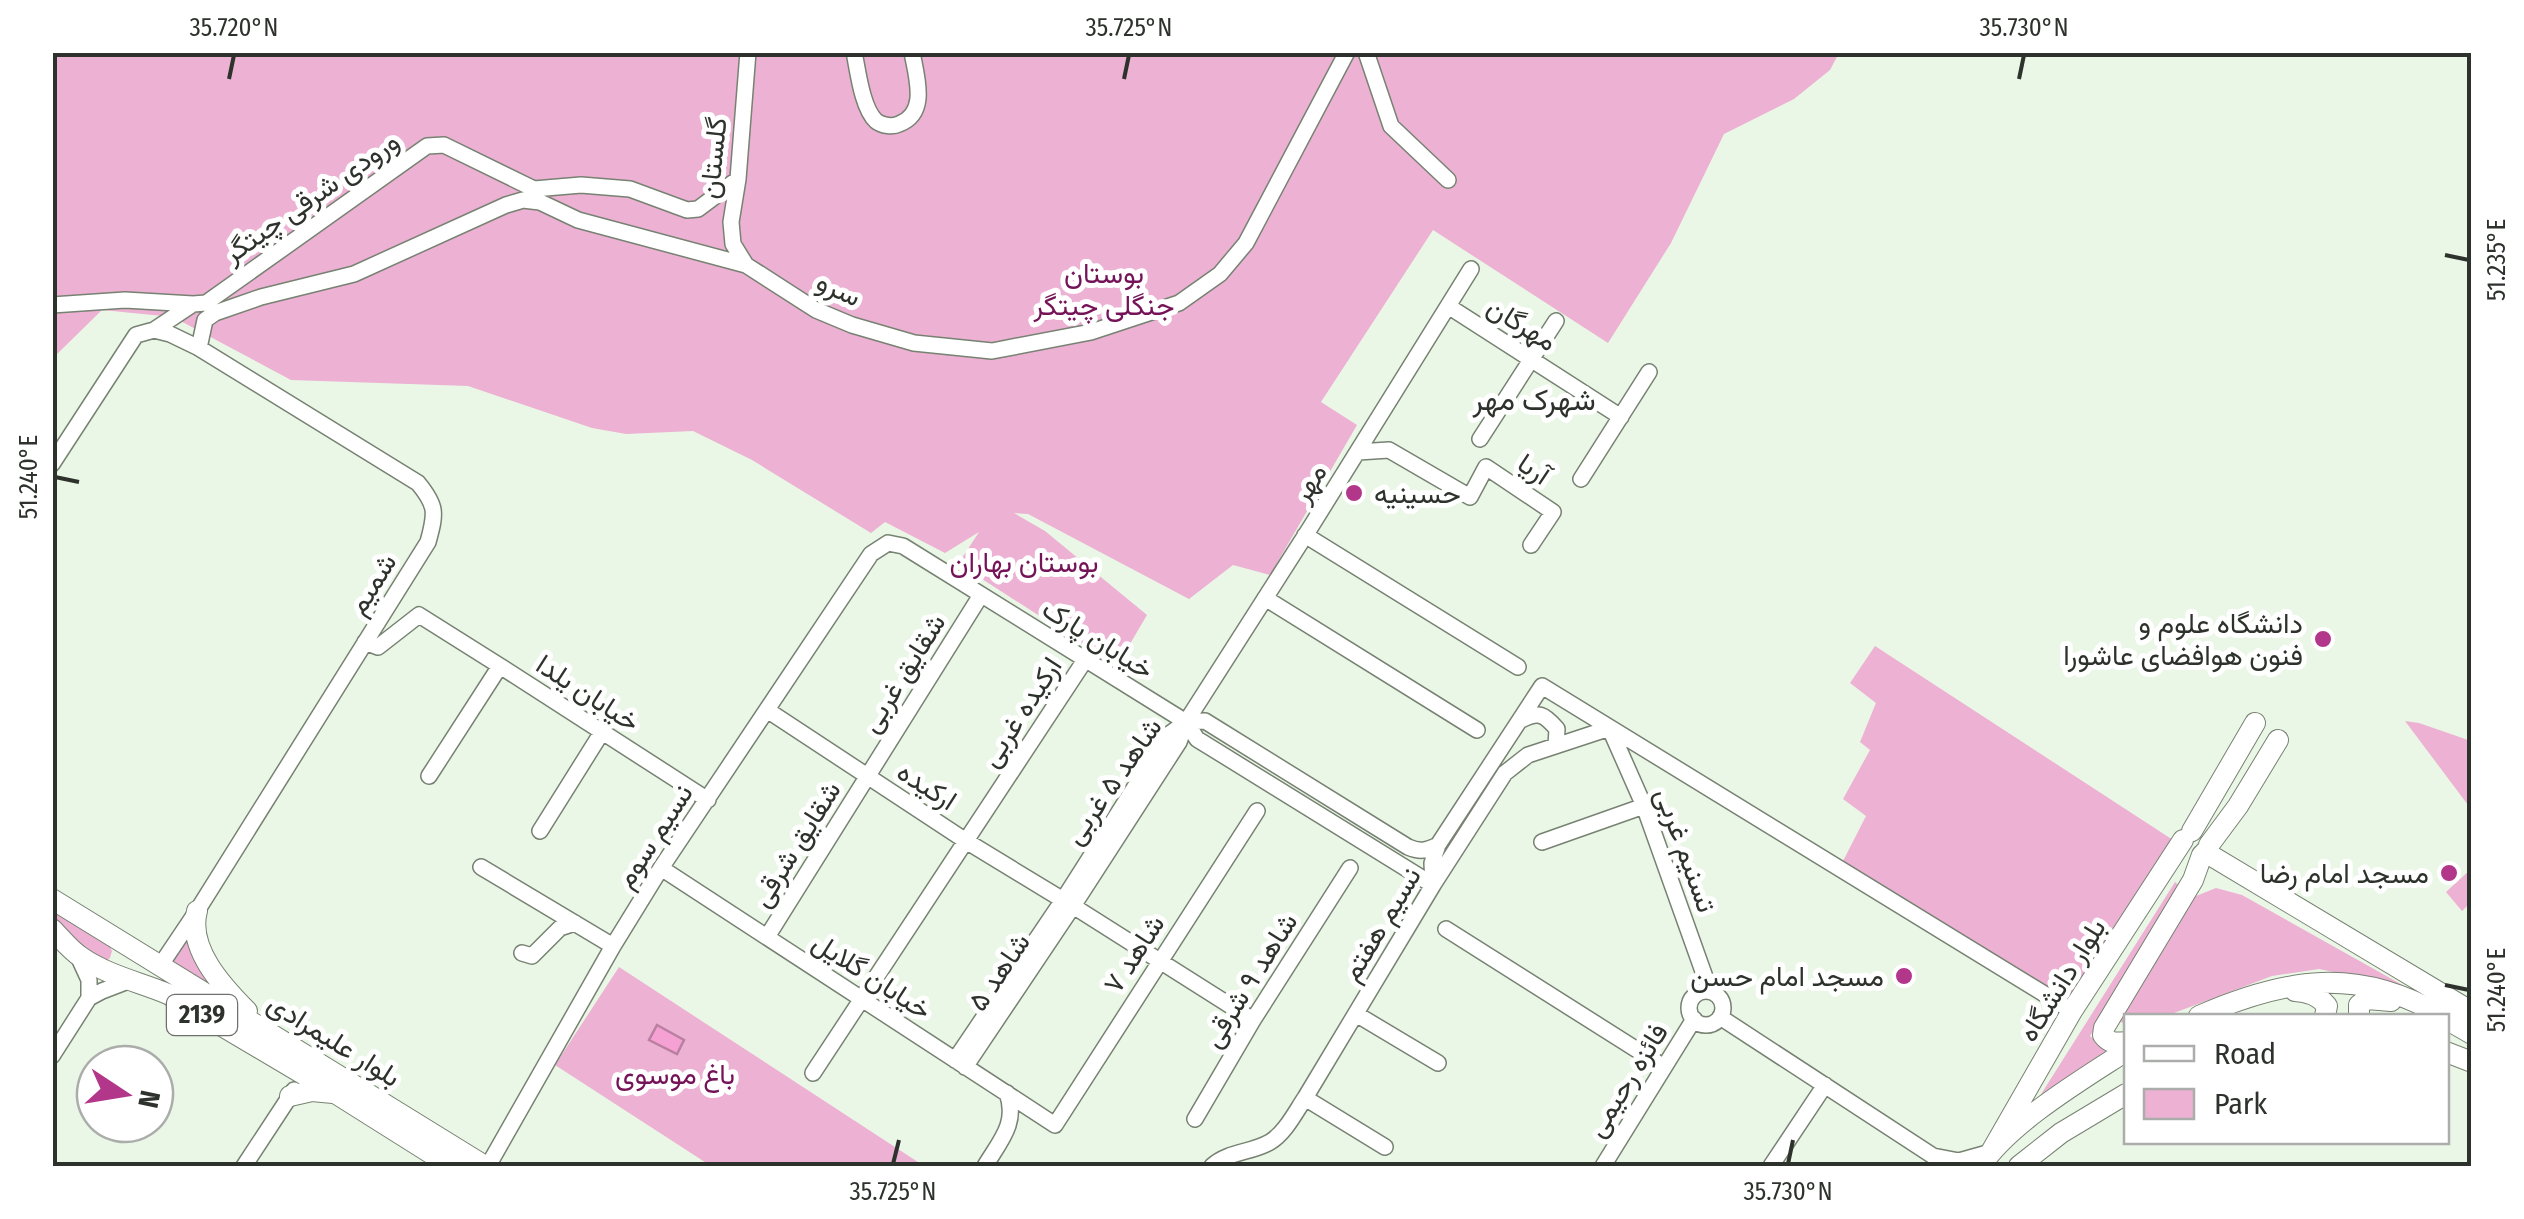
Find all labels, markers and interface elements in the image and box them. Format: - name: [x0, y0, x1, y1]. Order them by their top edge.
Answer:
- text: 35.720°N: [190, 13, 278, 43]
- text: 35.725°N: [1085, 13, 1173, 43]
- text: 35.730°N: [1979, 13, 2069, 43]
- street label: گلستان: [692, 116, 734, 200]
- street label: ورودی شرقی چیتگر: [216, 124, 406, 272]
- text: 51.235°E: [2482, 219, 2512, 301]
- park label: بوستان جنگلی چیتگر: [1033, 257, 1174, 324]
- street label: سرو: [811, 265, 866, 314]
- street label: مهرگان: [1481, 290, 1563, 359]
- district label: شهرک مهر: [1471, 382, 1596, 418]
- text: 51.240°E: [14, 435, 44, 519]
- street label: آریا: [1511, 446, 1559, 494]
- street label: مهر: [1284, 457, 1334, 510]
- place label: حسینیه: [1374, 477, 1461, 510]
- marker: حسینیه: [1343, 482, 1365, 504]
- park label: بوستان بهاران: [949, 546, 1099, 580]
- street label: شمیم: [341, 547, 405, 622]
- street label: خیابان پارک: [1035, 592, 1160, 688]
- street label: شقایق غربی: [854, 607, 953, 739]
- place label: دانشگاه علوم و فنون هوافضای عاشورا: [2063, 607, 2303, 673]
- marker: دانشگاه علوم و فنون هوافضای عاشورا: [2312, 628, 2334, 650]
- street label: خیابان یلدا: [530, 647, 646, 739]
- street label: ارکیده غربی: [973, 651, 1070, 774]
- street label: شاهد ۵ غربی: [1057, 711, 1170, 851]
- street label: ارکیده: [891, 755, 963, 818]
- street label: شقایق شرقی: [744, 775, 849, 914]
- street label: نسیم سوم: [608, 778, 701, 895]
- street label: تسنیم غربی: [1646, 783, 1724, 917]
- place label: مسجد امام رضا: [2260, 857, 2429, 892]
- street label: نسیم هفتم: [1334, 861, 1430, 988]
- marker: مسجد امام رضا: [2438, 862, 2460, 884]
- street label: شاهد ۹ شرقی: [1196, 907, 1305, 1054]
- street label: شاهد ۷: [1097, 909, 1171, 999]
- street label: بلوار دانشگاه: [2011, 913, 2114, 1048]
- street label: خیابان گلایل: [806, 925, 938, 1027]
- street label: شاهد ۵: [961, 927, 1037, 1017]
- text: 51.240°E: [2482, 948, 2512, 1032]
- place label: مسجد امام حسن: [1690, 960, 1884, 995]
- marker: مسجد امام حسن: [1893, 965, 1915, 987]
- street label: بلوار علیمرادی: [261, 986, 407, 1095]
- road number: 2139: [167, 995, 237, 1035]
- legend: [2124, 1014, 2449, 1144]
- street label: فائزه رحیمی: [1579, 1017, 1676, 1144]
- text: Road: [2214, 1036, 2276, 1072]
- north arrow: [75, 1044, 175, 1144]
- park label: باغ موسوی: [615, 1058, 735, 1093]
- text: Park: [2214, 1086, 2267, 1122]
- text: N: [131, 1087, 167, 1111]
- text: 35.725°N: [849, 1177, 937, 1207]
- text: 35.730°N: [1743, 1177, 1833, 1207]

